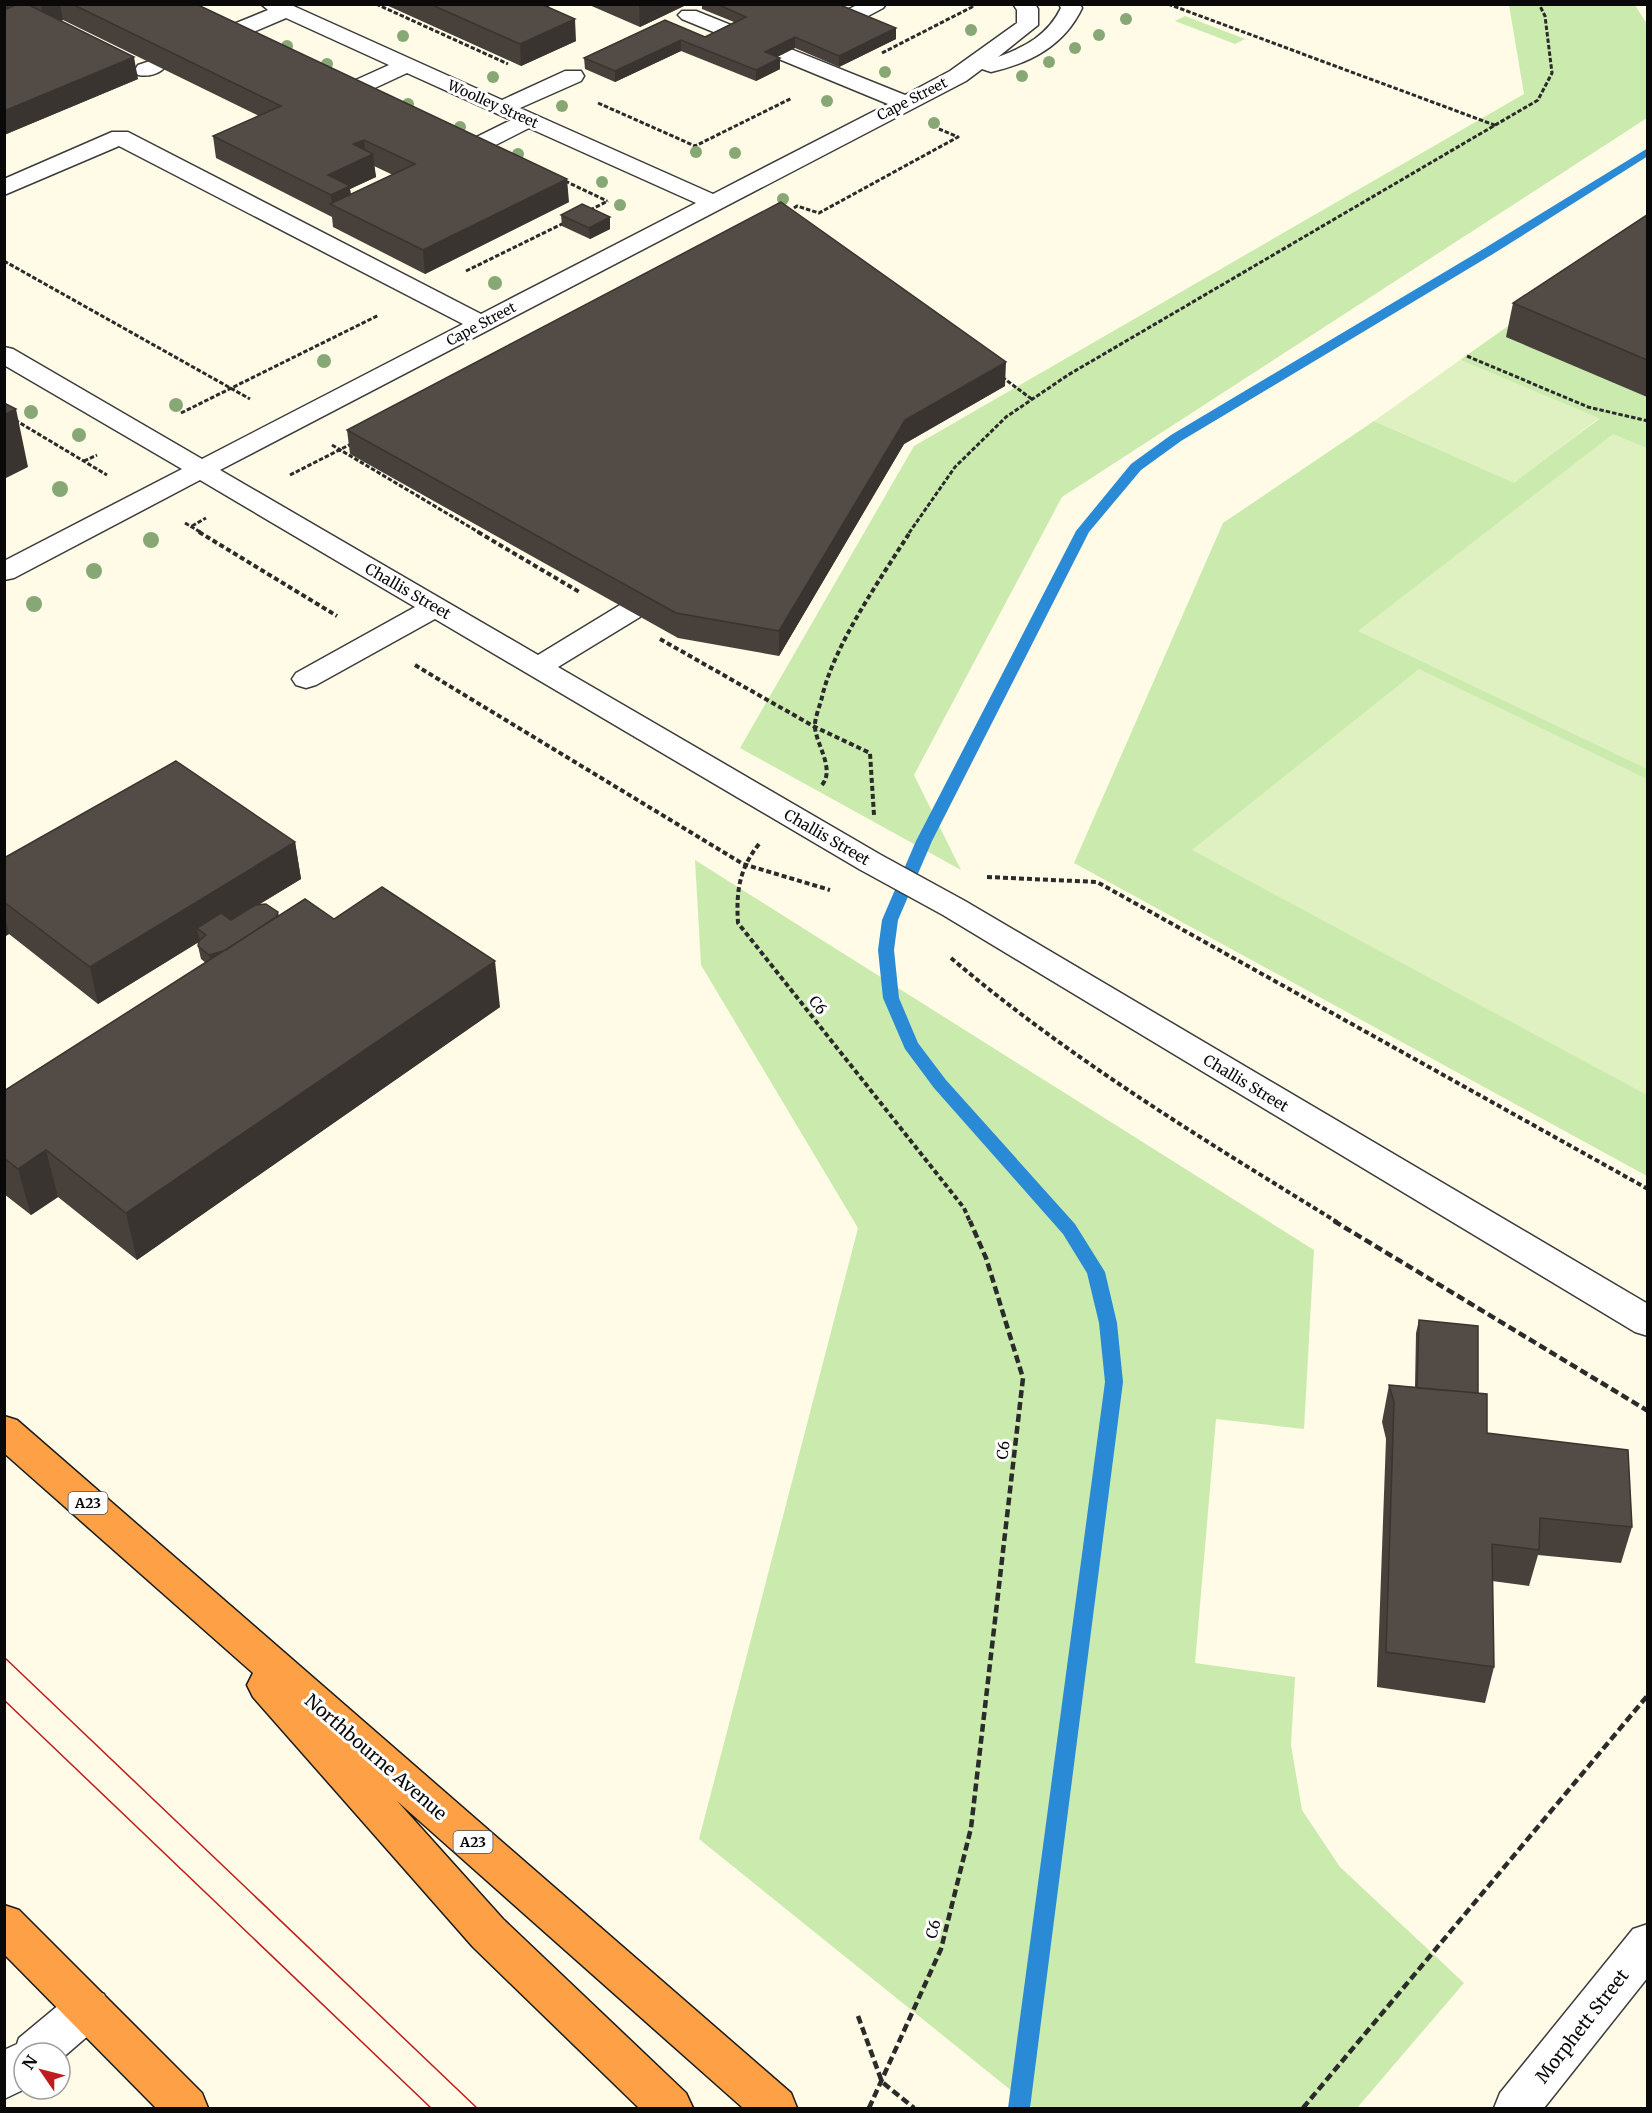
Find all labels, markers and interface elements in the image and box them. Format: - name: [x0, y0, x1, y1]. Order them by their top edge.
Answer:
- street label: Cape Street: [874, 73, 951, 124]
- street label: Woolley Street: [444, 76, 542, 132]
- street label: Cape Street: [443, 298, 519, 350]
- street label: Challis Street: [362, 559, 454, 623]
- street label: Challis Street: [781, 805, 873, 869]
- street label: C6: [805, 992, 831, 1018]
- street label: Challis Street: [1200, 1050, 1292, 1116]
- street label: C6: [992, 1440, 1014, 1460]
- road number: A23: [68, 1492, 107, 1514]
- street label: Northbourne Avenue: [300, 1689, 452, 1825]
- road number: A23: [454, 1831, 492, 1853]
- street label: C6: [922, 1918, 944, 1940]
- street label: Morphett Street: [1530, 1964, 1634, 2088]
- north arrow: [12, 2041, 72, 2101]
- text: N: [18, 2051, 42, 2073]

